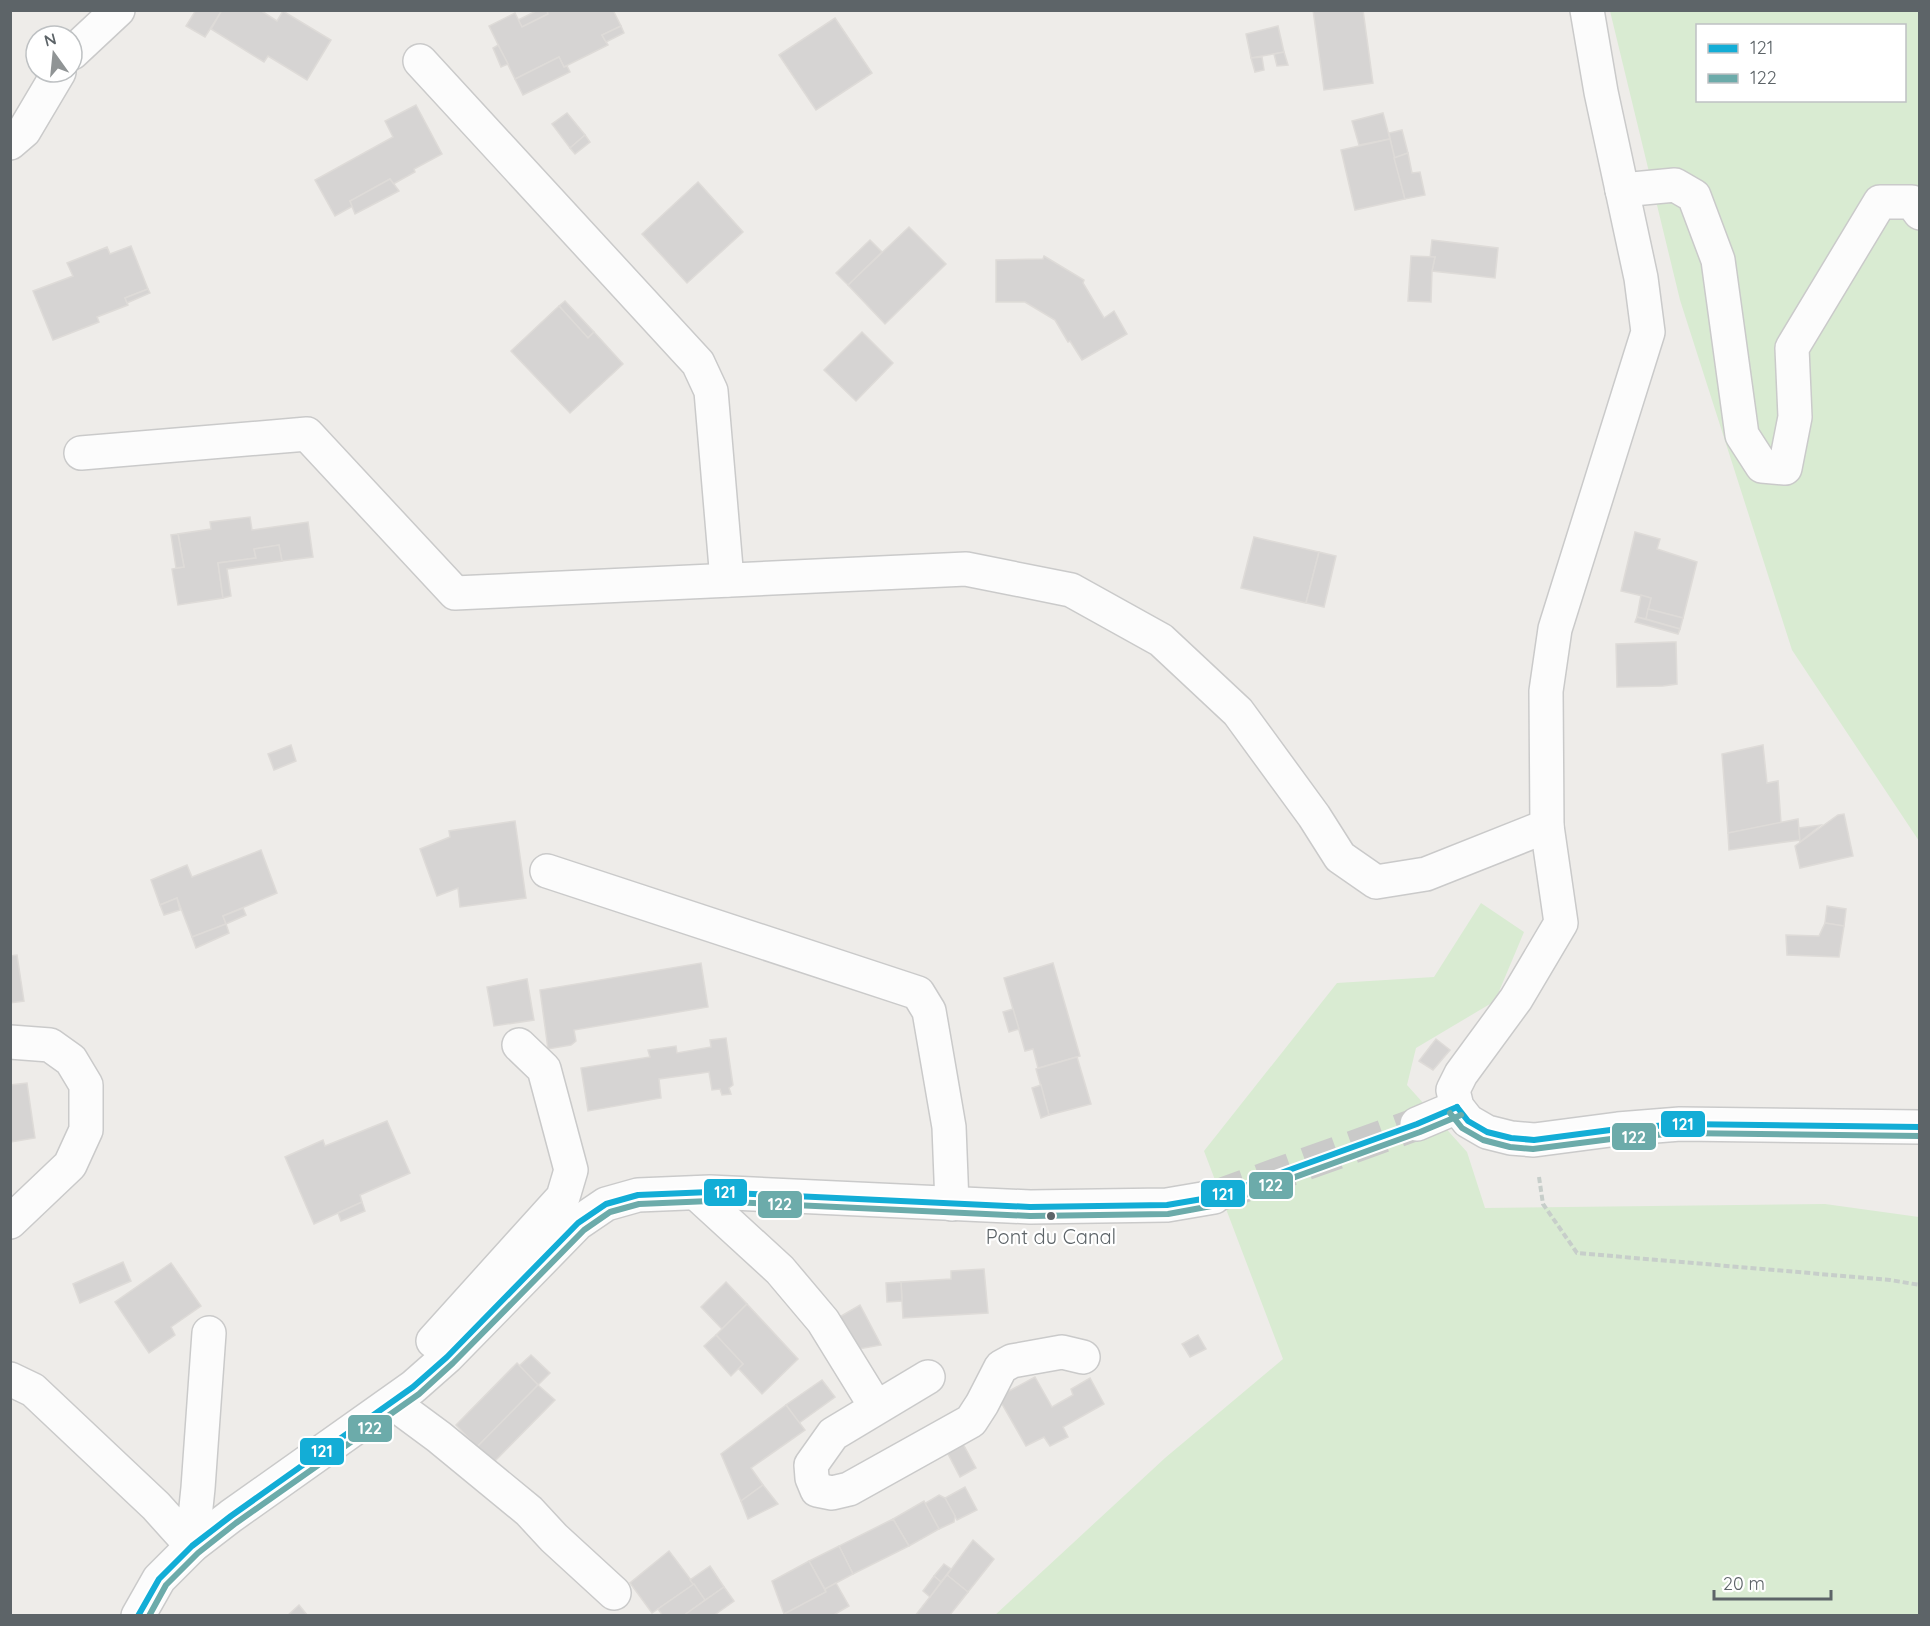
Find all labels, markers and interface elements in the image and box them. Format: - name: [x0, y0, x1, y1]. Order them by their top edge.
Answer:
- north arrow: [24, 24, 84, 84]
- legend: [1696, 24, 1906, 102]
- text: N: [42, 28, 58, 51]
- text: 121: [1750, 36, 1773, 59]
- text: 122: [1750, 66, 1777, 89]
- line badge: 121: [1660, 1110, 1706, 1138]
- text: 121: [1672, 1114, 1694, 1134]
- line badge: 122: [1611, 1122, 1657, 1151]
- text: 122: [1622, 1127, 1646, 1147]
- line badge: 122: [1248, 1171, 1294, 1200]
- text: 122: [1259, 1175, 1283, 1195]
- line badge: 121: [703, 1178, 748, 1207]
- line badge: 121: [1200, 1179, 1246, 1208]
- text: 121: [714, 1182, 736, 1202]
- text: 121: [1212, 1184, 1234, 1204]
- line badge: 122: [757, 1190, 803, 1219]
- text: 122: [768, 1194, 792, 1214]
- marker: Pont du Canal: [1045, 1210, 1057, 1222]
- place label: Pont du Canal: [986, 1224, 1116, 1249]
- line badge: 122: [347, 1414, 393, 1443]
- text: 122: [358, 1418, 382, 1438]
- line badge: 121: [299, 1437, 345, 1466]
- text: 121: [311, 1441, 333, 1461]
- scale bar: [1714, 1563, 1831, 1601]
- text: 20 m: [1723, 1572, 1765, 1595]

